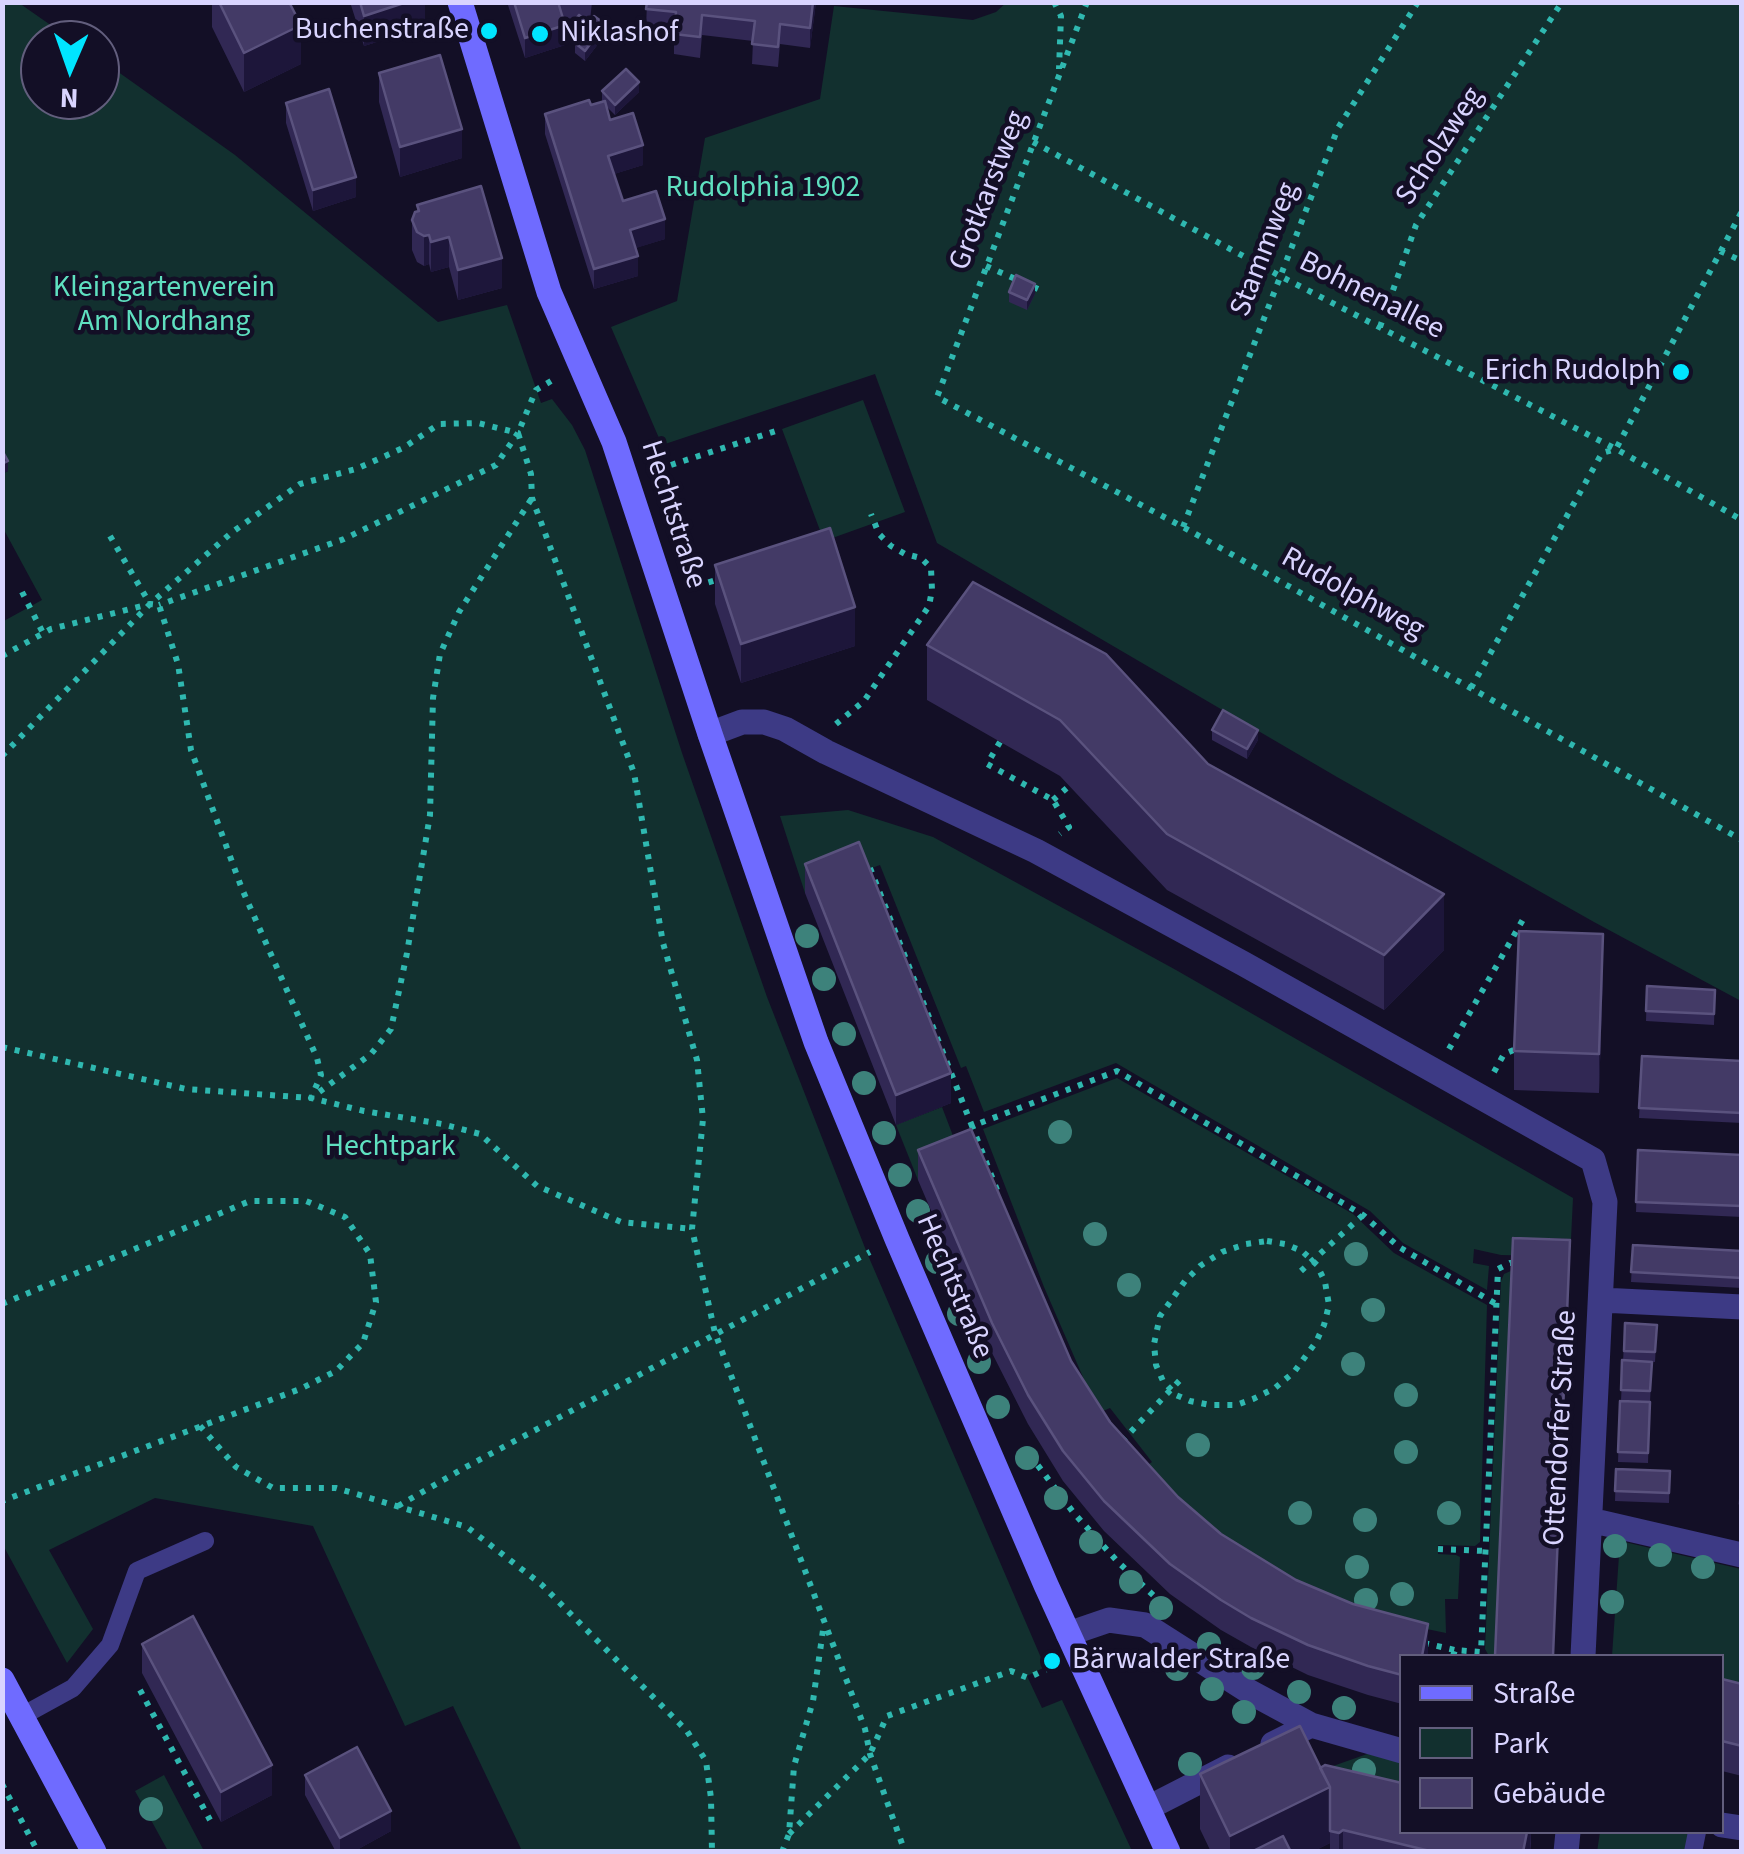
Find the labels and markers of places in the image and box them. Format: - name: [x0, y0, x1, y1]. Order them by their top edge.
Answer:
- place label: Buchenstraße: [295, 13, 469, 49]
- place label: Niklashof: [560, 16, 678, 52]
- marker: Buchenstraße: [478, 20, 500, 42]
- marker: Niklashof: [529, 23, 551, 45]
- place label: Erich Rudolph: [1484, 354, 1661, 390]
- marker: Erich Rudolph: [1670, 361, 1692, 383]
- place label: Bärwalder Straße: [1072, 1643, 1290, 1679]
- marker: Bärwalder Straße: [1041, 1650, 1063, 1672]

